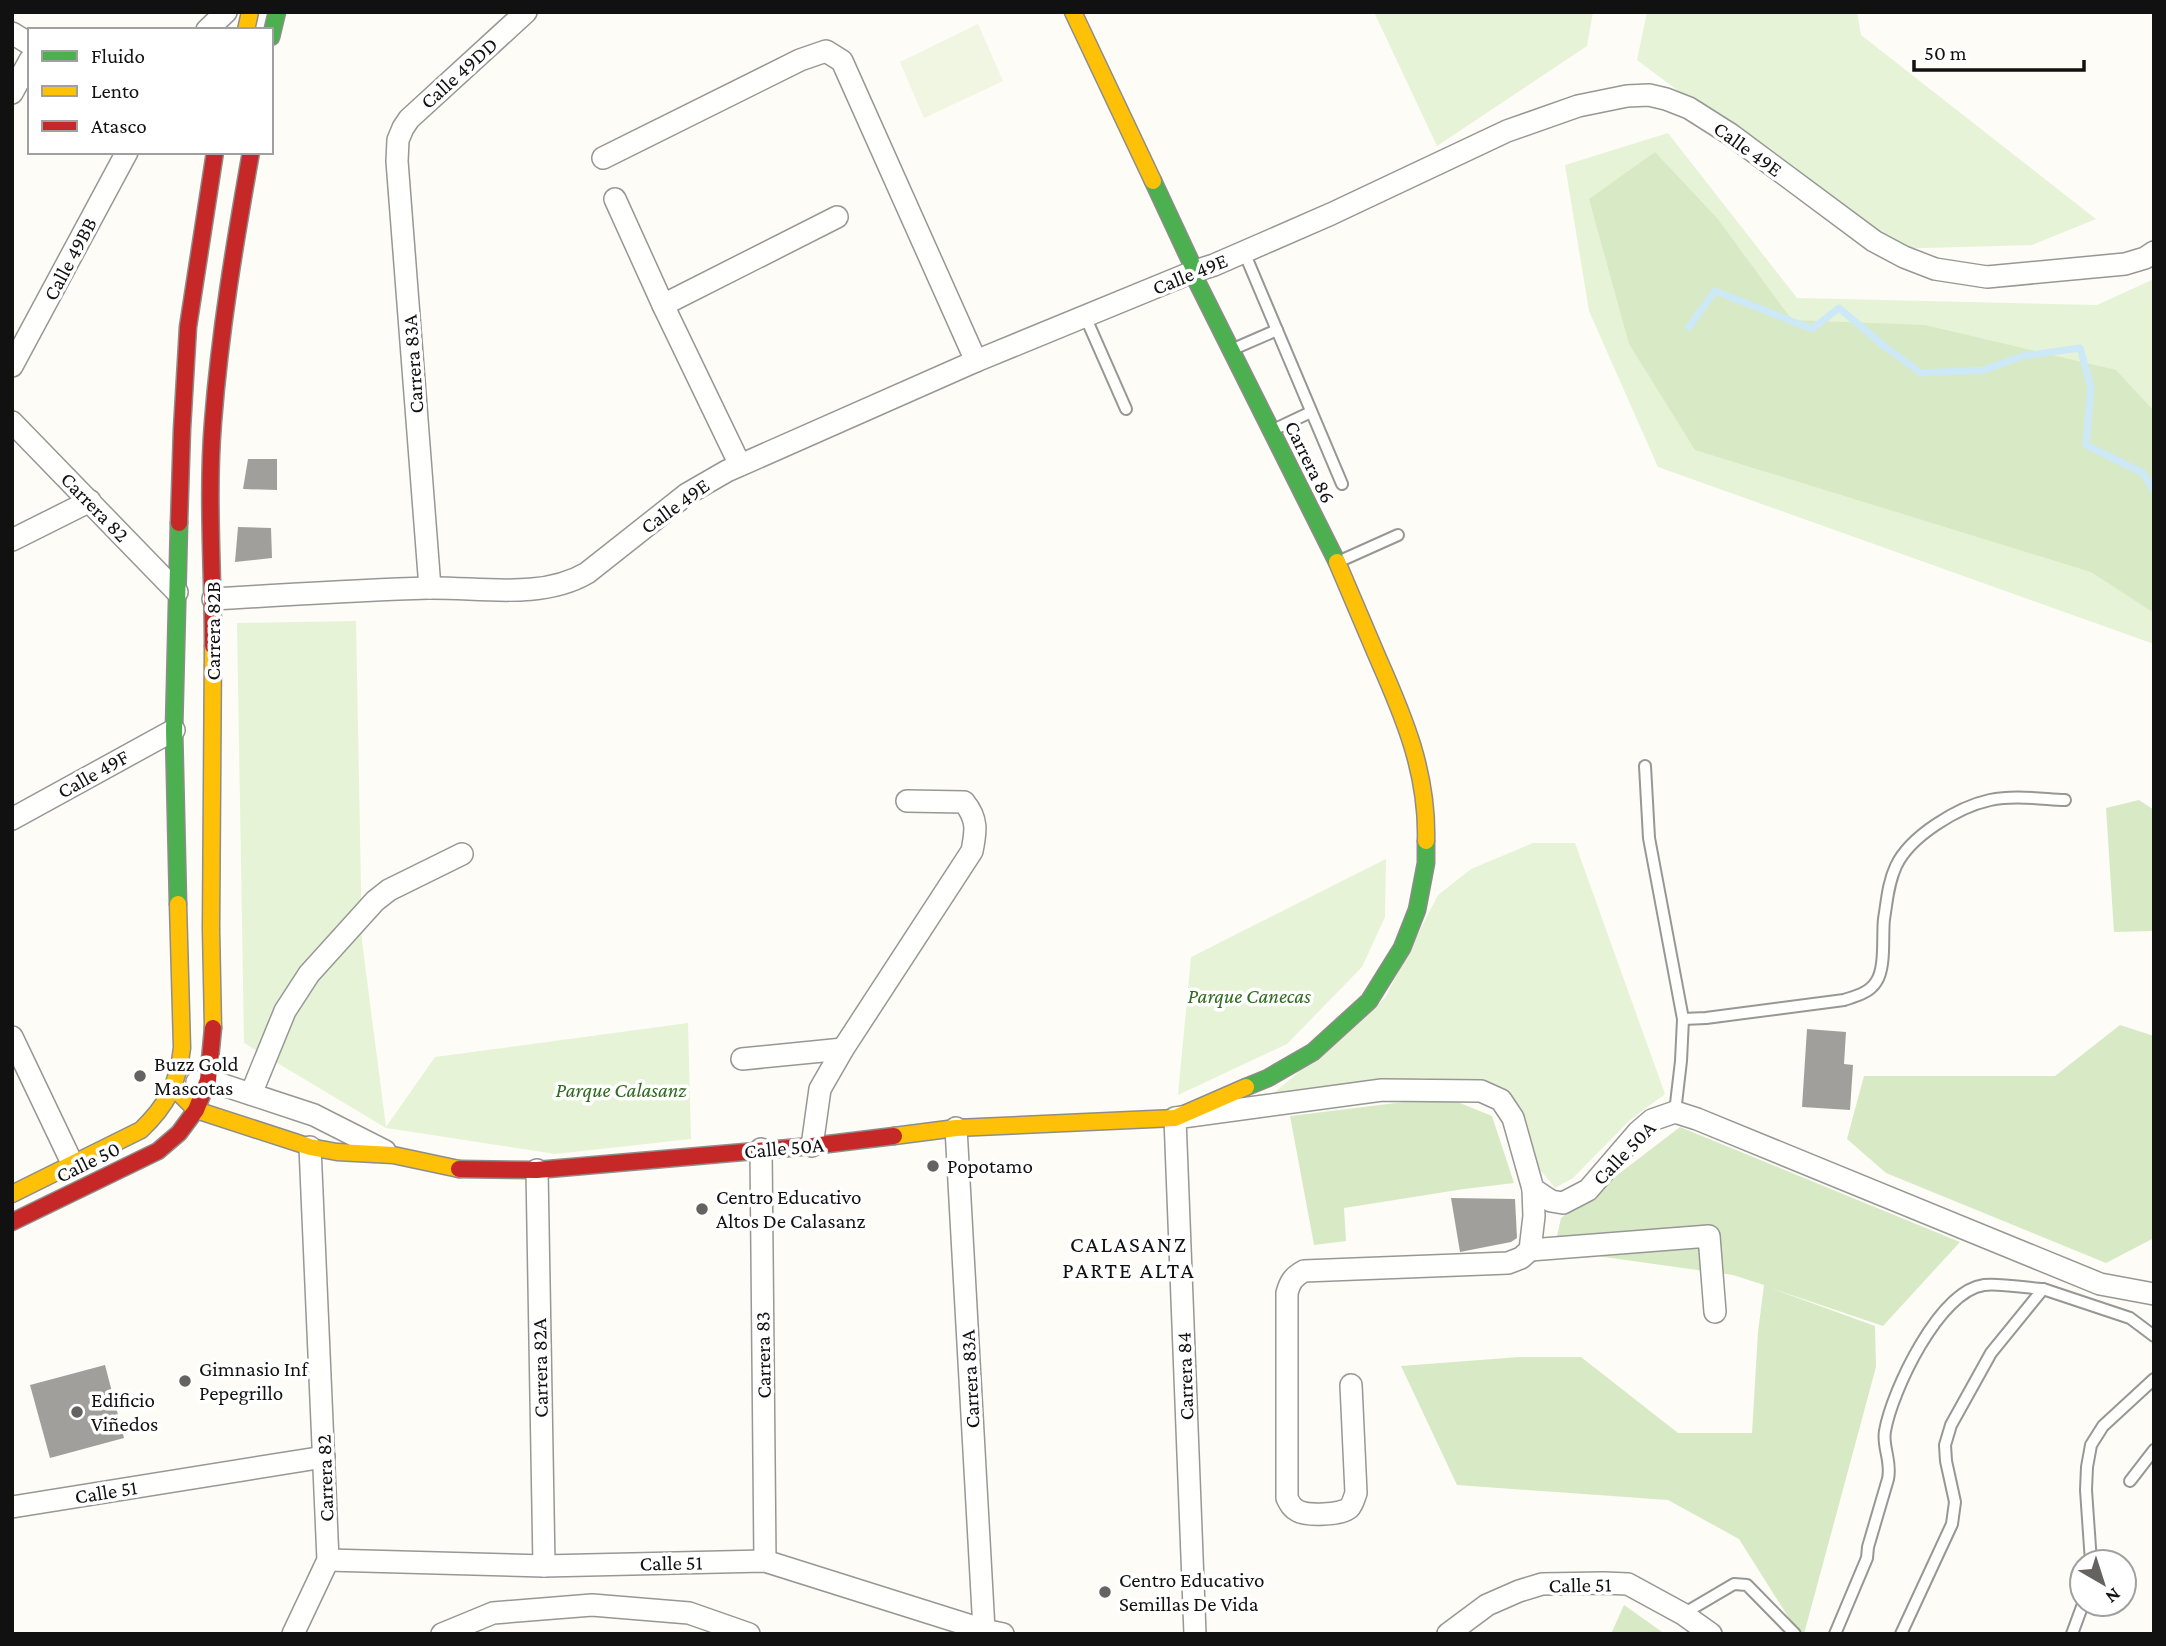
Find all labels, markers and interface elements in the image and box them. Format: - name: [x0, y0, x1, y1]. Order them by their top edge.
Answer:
- legend: [28, 28, 273, 154]
- scale bar: [1914, 28, 2084, 72]
- street label: Calle 49DD: [416, 32, 502, 114]
- text: 50 m: [1924, 41, 1967, 65]
- text: Fluido: [91, 44, 145, 68]
- text: Lento: [91, 79, 139, 103]
- text: Atasco: [91, 114, 147, 138]
- street label: Calle 49E: [1709, 116, 1787, 182]
- street label: Calle 49BB: [38, 213, 102, 305]
- street label: Calle 49E: [1149, 248, 1231, 300]
- street label: Carrera 83A: [398, 314, 428, 414]
- street label: Carrera 86: [1280, 417, 1340, 507]
- street label: Carrera 82: [56, 467, 134, 547]
- street label: Calle 49E: [636, 473, 714, 539]
- street label: Carrera 82B: [201, 581, 225, 681]
- street label: Calle 49F: [53, 744, 133, 803]
- park label: Parque Canecas: [1187, 984, 1311, 1008]
- place label: Buzz Gold Mascotas: [154, 1052, 239, 1100]
- marker: Buzz Gold Mascotas: [132, 1068, 148, 1084]
- park label: Parque Calasanz: [556, 1078, 687, 1102]
- street label: Calle 50A: [1588, 1116, 1660, 1190]
- street label: Calle 50A: [743, 1133, 825, 1163]
- street label: Calle 50: [52, 1136, 124, 1188]
- place label: Popotamo: [947, 1154, 1033, 1178]
- marker: Popotamo: [925, 1158, 941, 1174]
- place label: Centro Educativo Altos De Calasanz: [716, 1185, 865, 1233]
- marker: Centro Educativo Altos De Calasanz: [694, 1201, 710, 1217]
- district label: CALASANZ PARTE ALTA: [1062, 1231, 1196, 1283]
- street label: Carrera 83: [750, 1311, 776, 1399]
- street label: Carrera 82A: [527, 1318, 553, 1418]
- street label: Carrera 83A: [955, 1329, 985, 1429]
- street label: Carrera 84: [1171, 1331, 1199, 1421]
- place label: Gimnasio Inf Pepegrillo: [199, 1357, 309, 1405]
- marker: Gimnasio Inf Pepegrillo: [177, 1373, 193, 1389]
- place label: Edificio Viñedos: [91, 1388, 158, 1436]
- marker: Edificio Viñedos: [69, 1404, 85, 1420]
- street label: Carrera 82: [311, 1434, 339, 1522]
- street label: Calle 51: [73, 1475, 139, 1509]
- north arrow: [2068, 1548, 2138, 1618]
- street label: Calle 51: [639, 1550, 703, 1576]
- place label: Centro Educativo Semillas De Vida: [1119, 1568, 1265, 1616]
- street label: Calle 51: [1548, 1572, 1612, 1598]
- marker: Centro Educativo Semillas De Vida: [1097, 1584, 1113, 1600]
- text: N: [2102, 1584, 2125, 1608]

